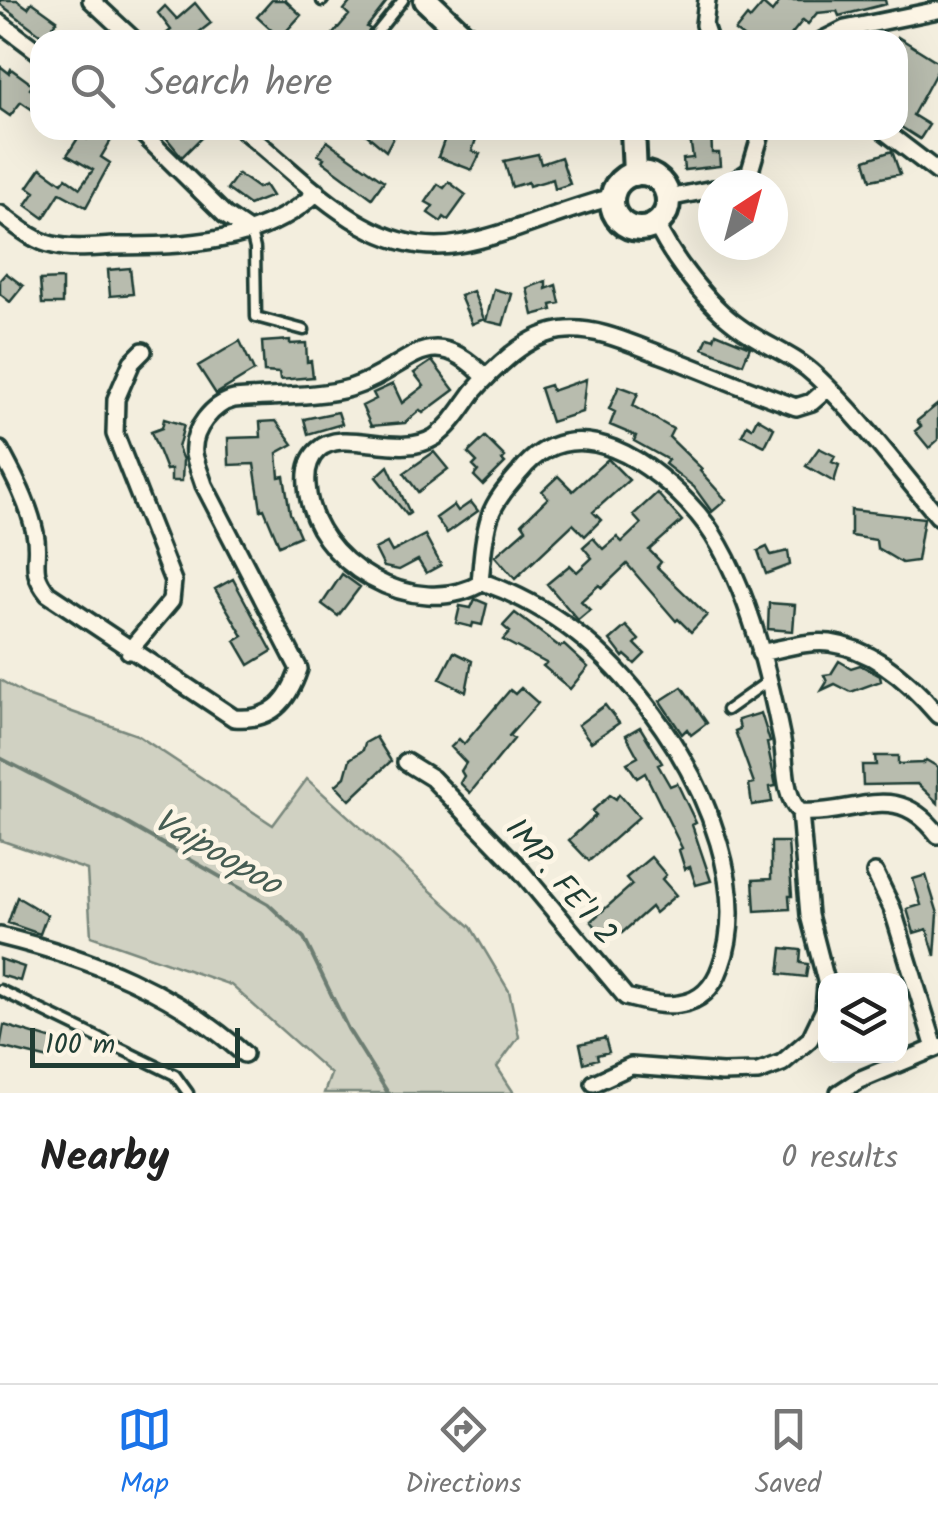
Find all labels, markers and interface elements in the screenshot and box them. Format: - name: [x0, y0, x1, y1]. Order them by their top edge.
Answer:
- search box: [30, 30, 908, 140]
- text: Search here: [145, 55, 332, 115]
- icon: search: [65, 58, 120, 113]
- north arrow: [698, 170, 788, 260]
- water label: Vaipoopoo: [142, 794, 294, 914]
- street label: IMP. FE'I 2: [491, 807, 629, 958]
- map controls: [818, 973, 908, 1063]
- button: layers: [818, 973, 908, 1063]
- scale bar: [30, 1023, 240, 1068]
- text: 100 m: [45, 1023, 115, 1068]
- text: Nearby: [40, 1125, 169, 1192]
- text: 0 results: [781, 1133, 898, 1184]
- tab: Map: [117, 1402, 172, 1507]
- tab: Directions: [405, 1402, 521, 1507]
- tab: Saved: [755, 1402, 821, 1507]

